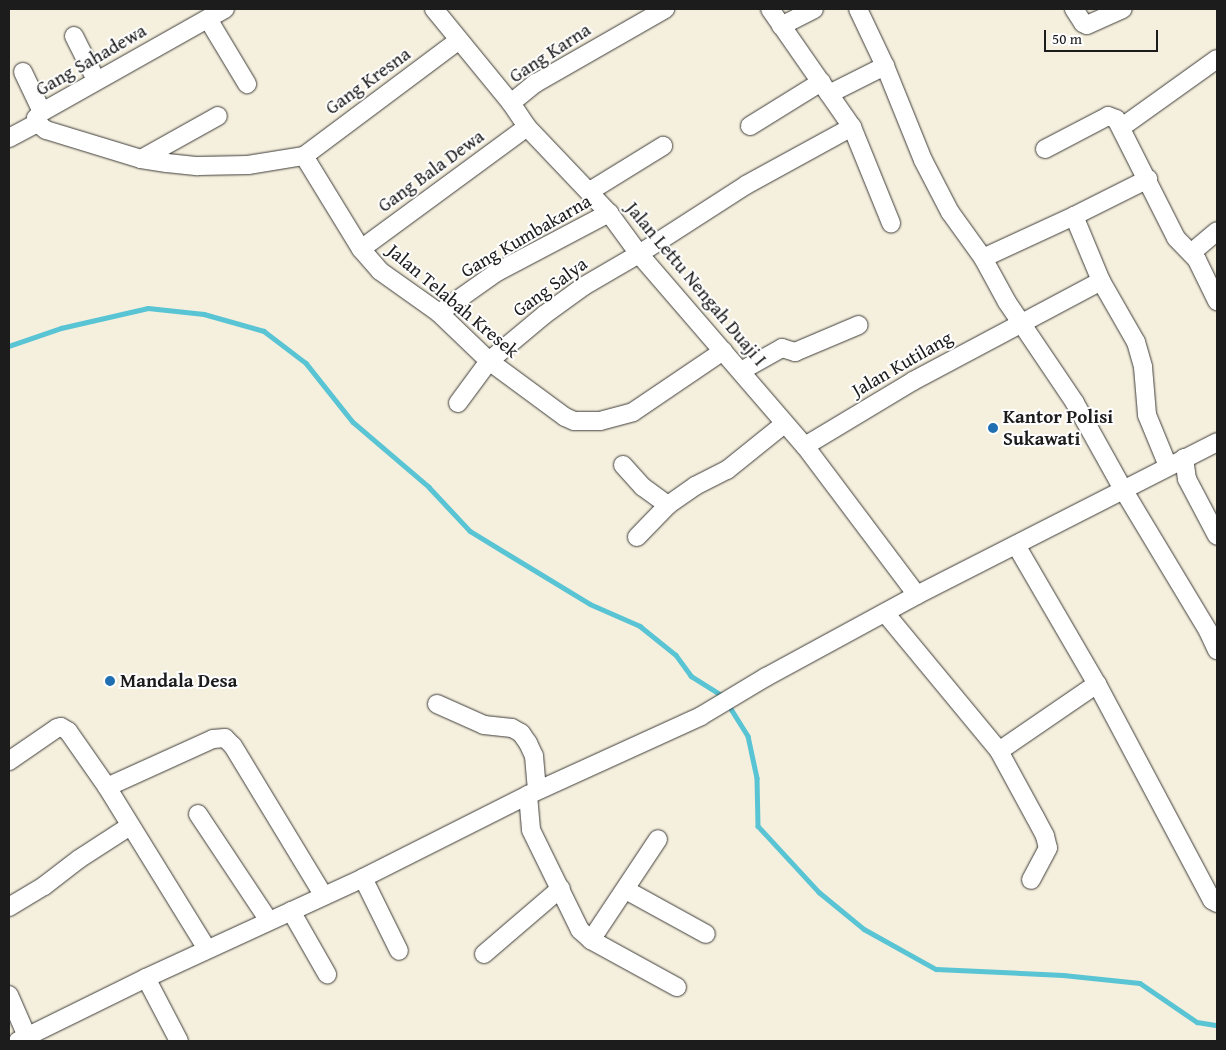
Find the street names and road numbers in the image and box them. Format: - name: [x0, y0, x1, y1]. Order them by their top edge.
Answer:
- street label: Gang Karna: [505, 18, 595, 88]
- street label: Gang Sahadewa: [32, 19, 150, 101]
- street label: Gang Kresna: [321, 43, 415, 119]
- street label: Gang Bala Dewa: [374, 125, 488, 217]
- street label: Gang Kumbakarna: [457, 190, 595, 282]
- street label: Jalan Lettu Nengah Duaji I: [621, 197, 771, 371]
- street label: Jalan Telabah Kresek: [383, 239, 523, 363]
- street label: Gang Salya: [508, 252, 592, 322]
- street label: Jalan Kutilang: [848, 326, 956, 402]

